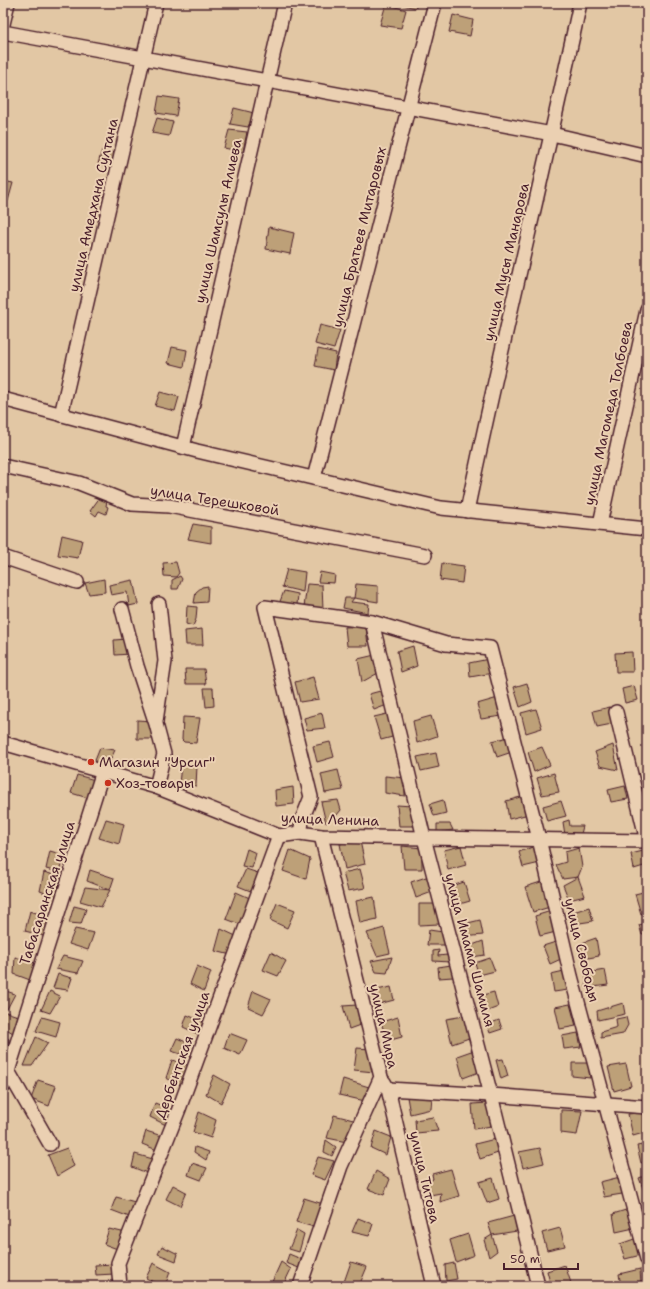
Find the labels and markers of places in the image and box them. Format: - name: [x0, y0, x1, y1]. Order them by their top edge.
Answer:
- place label: Магазин "Урсиг": [99, 753, 215, 771]
- marker: Магазин "Урсиг": [86, 757, 96, 767]
- place label: Хоз-товары: [116, 774, 194, 792]
- marker: Хоз-товары: [103, 778, 113, 788]

